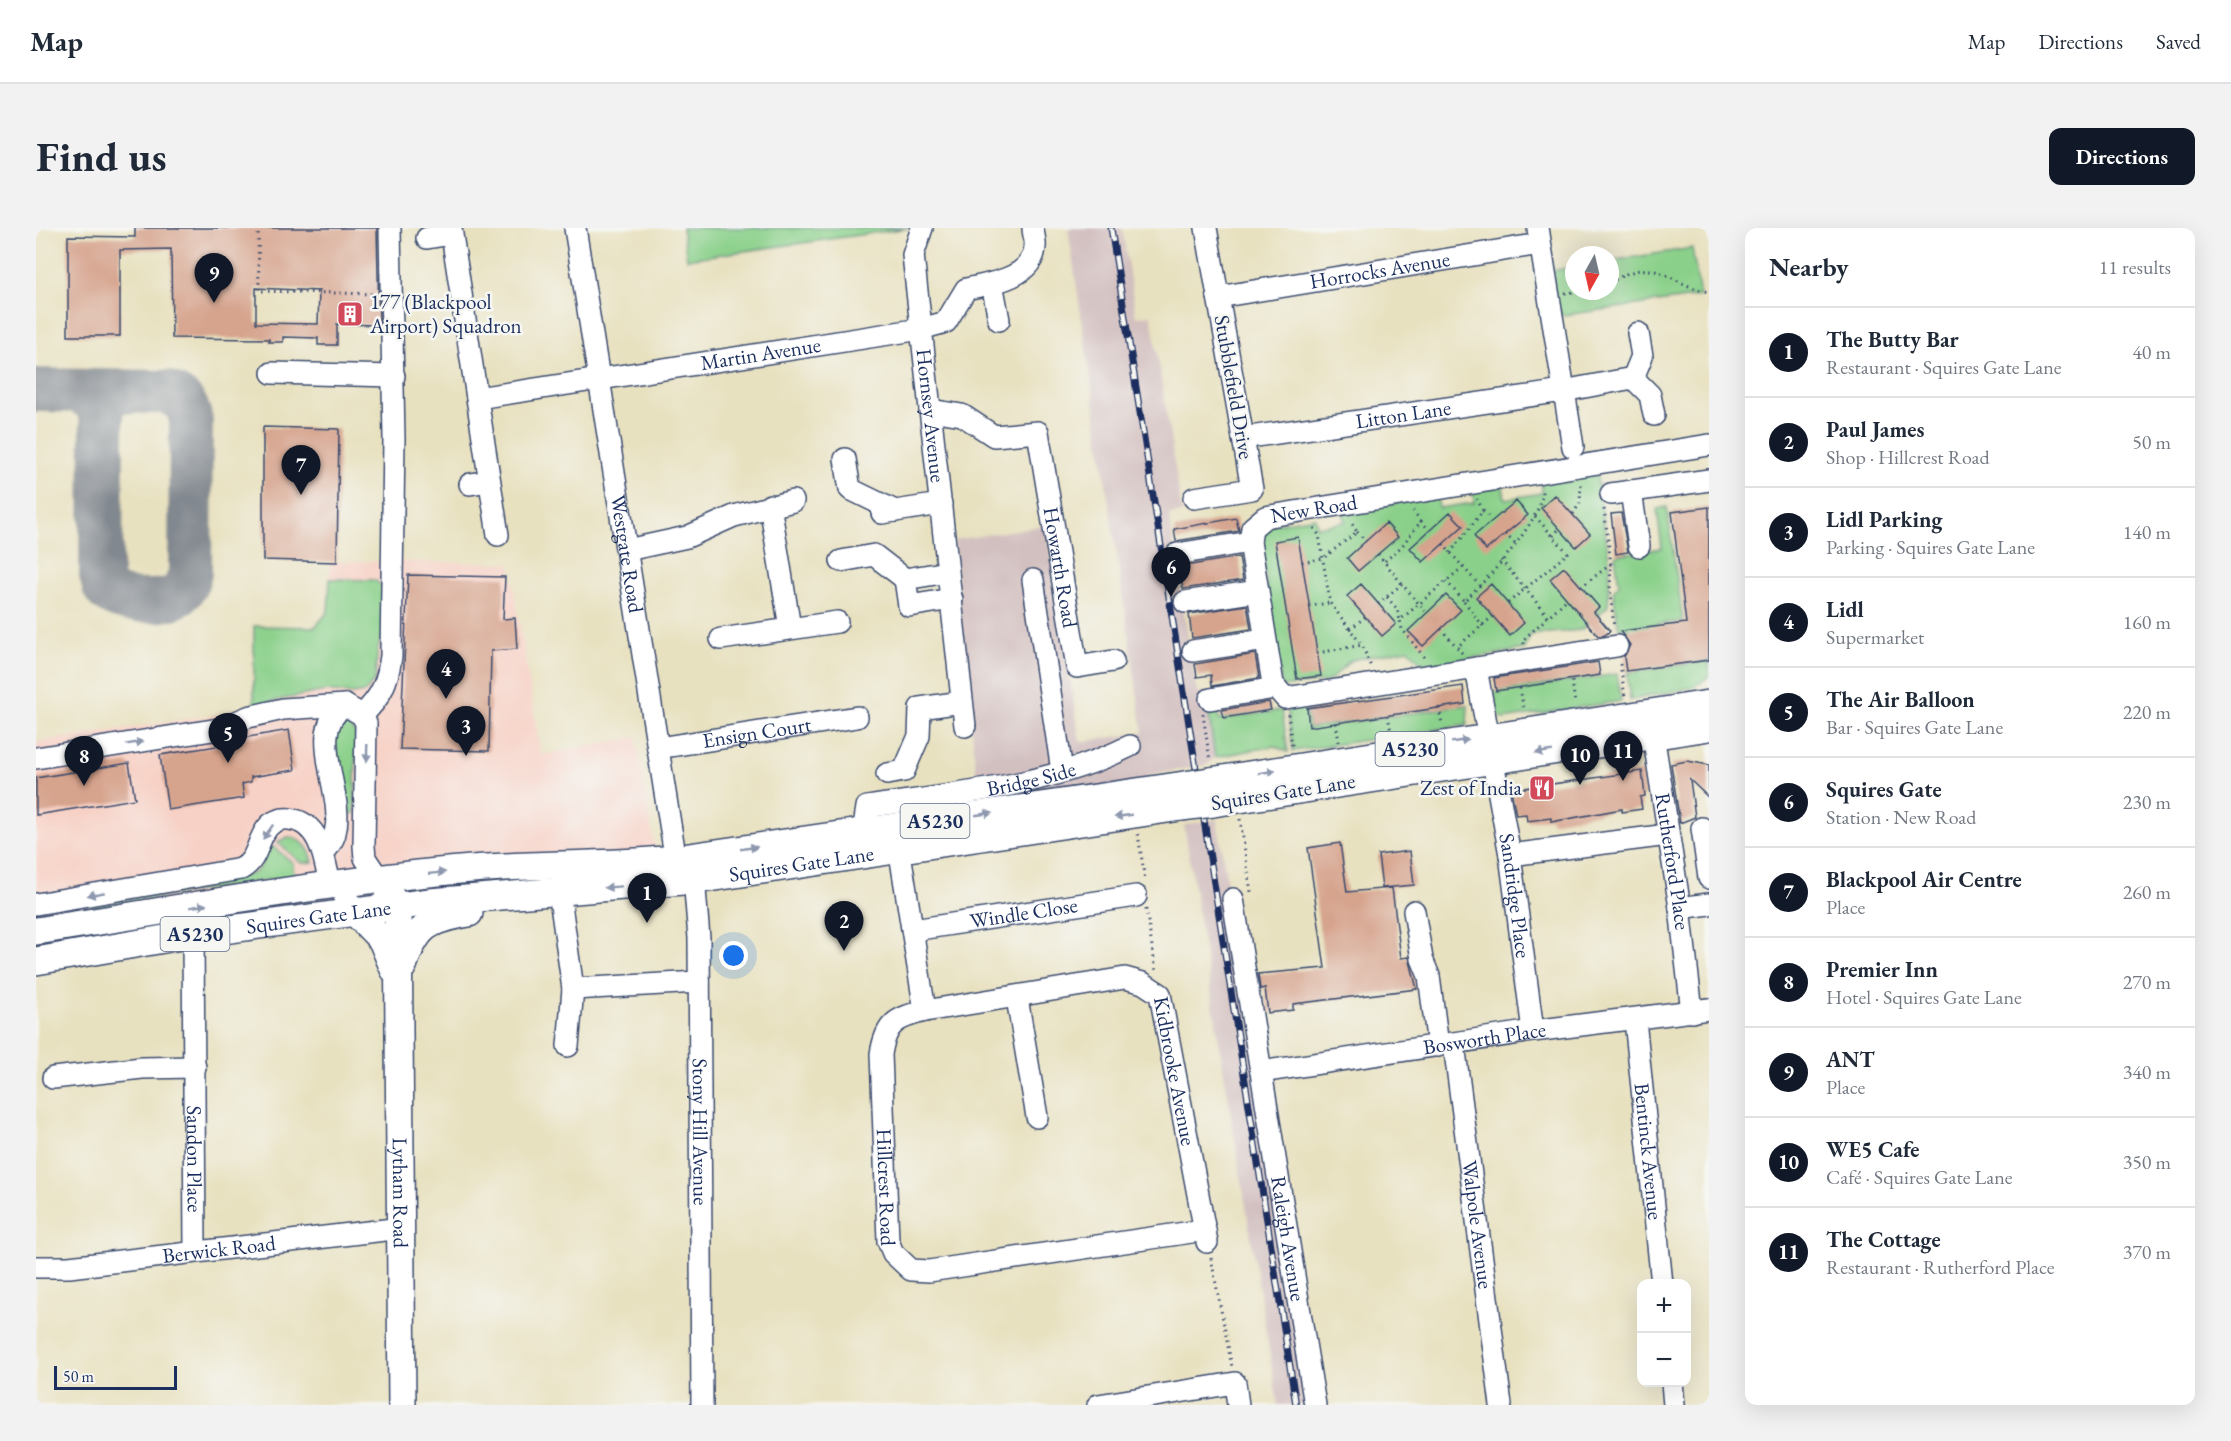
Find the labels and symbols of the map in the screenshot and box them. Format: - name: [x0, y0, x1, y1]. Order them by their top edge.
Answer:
- street label: Horrocks Avenue: [1308, 245, 1452, 295]
- north arrow: [1565, 246, 1619, 300]
- pin: 9: [194, 254, 234, 303]
- place label: 177 (Blackpool Airport) Squadron: [369, 288, 522, 339]
- building icon: 177 (Blackpool Airport) Squadron: [335, 299, 365, 329]
- street label: Stubblefield Drive: [1209, 313, 1260, 461]
- street label: Martin Avenue: [699, 331, 823, 376]
- street label: Hornsey Avenue: [910, 347, 952, 484]
- street label: Litton Lane: [1354, 394, 1453, 434]
- pin: 7: [282, 446, 320, 495]
- street label: New Road: [1268, 488, 1359, 529]
- street label: Westgate Road: [605, 493, 650, 615]
- street label: Howarth Road: [1038, 505, 1084, 630]
- pin: 6: [1152, 548, 1190, 597]
- pin: 4: [426, 650, 466, 699]
- pin: 3: [446, 706, 486, 756]
- street label: Ensign Court: [701, 710, 813, 754]
- pin: 5: [208, 714, 248, 763]
- road number: A5230: [1376, 732, 1444, 766]
- pin: 11: [1604, 732, 1642, 781]
- pin: 8: [64, 736, 104, 786]
- pin: 10: [1560, 736, 1600, 785]
- one-way arrow: [1451, 737, 1470, 746]
- one-way arrow: [126, 738, 145, 747]
- one-way arrow: [362, 744, 371, 763]
- one-way arrow: [1534, 748, 1553, 757]
- street label: Bridge Side: [984, 755, 1079, 802]
- street label: Squires Gate Lane: [1209, 767, 1357, 816]
- one-way arrow: [1258, 767, 1277, 776]
- restaurant icon: Zest of India: [1527, 773, 1557, 803]
- place label: Zest of India: [1420, 774, 1523, 801]
- street label: Rutherford Place: [1649, 791, 1696, 931]
- road number: A5230: [900, 804, 970, 838]
- one-way arrow: [974, 809, 993, 818]
- one-way arrow: [1113, 811, 1132, 820]
- one-way arrow: [262, 823, 274, 839]
- street label: Sandridge Place: [1493, 831, 1537, 960]
- street label: Squires Gate Lane: [727, 839, 875, 888]
- one-way arrow: [740, 844, 759, 853]
- one-way arrow: [428, 868, 447, 878]
- pin: 1: [628, 874, 666, 923]
- one-way arrow: [603, 882, 622, 891]
- one-way arrow: [87, 890, 106, 899]
- street label: Windle Close: [968, 891, 1079, 934]
- street label: Squires Gate Lane: [244, 893, 393, 940]
- one-way arrow: [188, 902, 207, 911]
- pin: 2: [824, 902, 864, 951]
- road number: A5230: [160, 917, 230, 951]
- your location: [719, 941, 748, 970]
- street label: Kidbrooke Avenue: [1148, 994, 1202, 1148]
- street label: Bosworth Place: [1421, 1016, 1547, 1060]
- street label: Stony Hill Avenue: [687, 1058, 715, 1205]
- street label: Bentinck Avenue: [1629, 1082, 1669, 1221]
- street label: Sandon Place: [181, 1105, 209, 1213]
- street label: Hillcrest Road: [871, 1128, 902, 1247]
- street label: Lytham Road: [387, 1137, 415, 1249]
- street label: Walpole Avenue: [1456, 1159, 1500, 1290]
- street label: Raleigh Avenue: [1265, 1174, 1312, 1303]
- street label: Berwick Road: [161, 1229, 277, 1269]
- scale bar: [54, 1363, 177, 1390]

